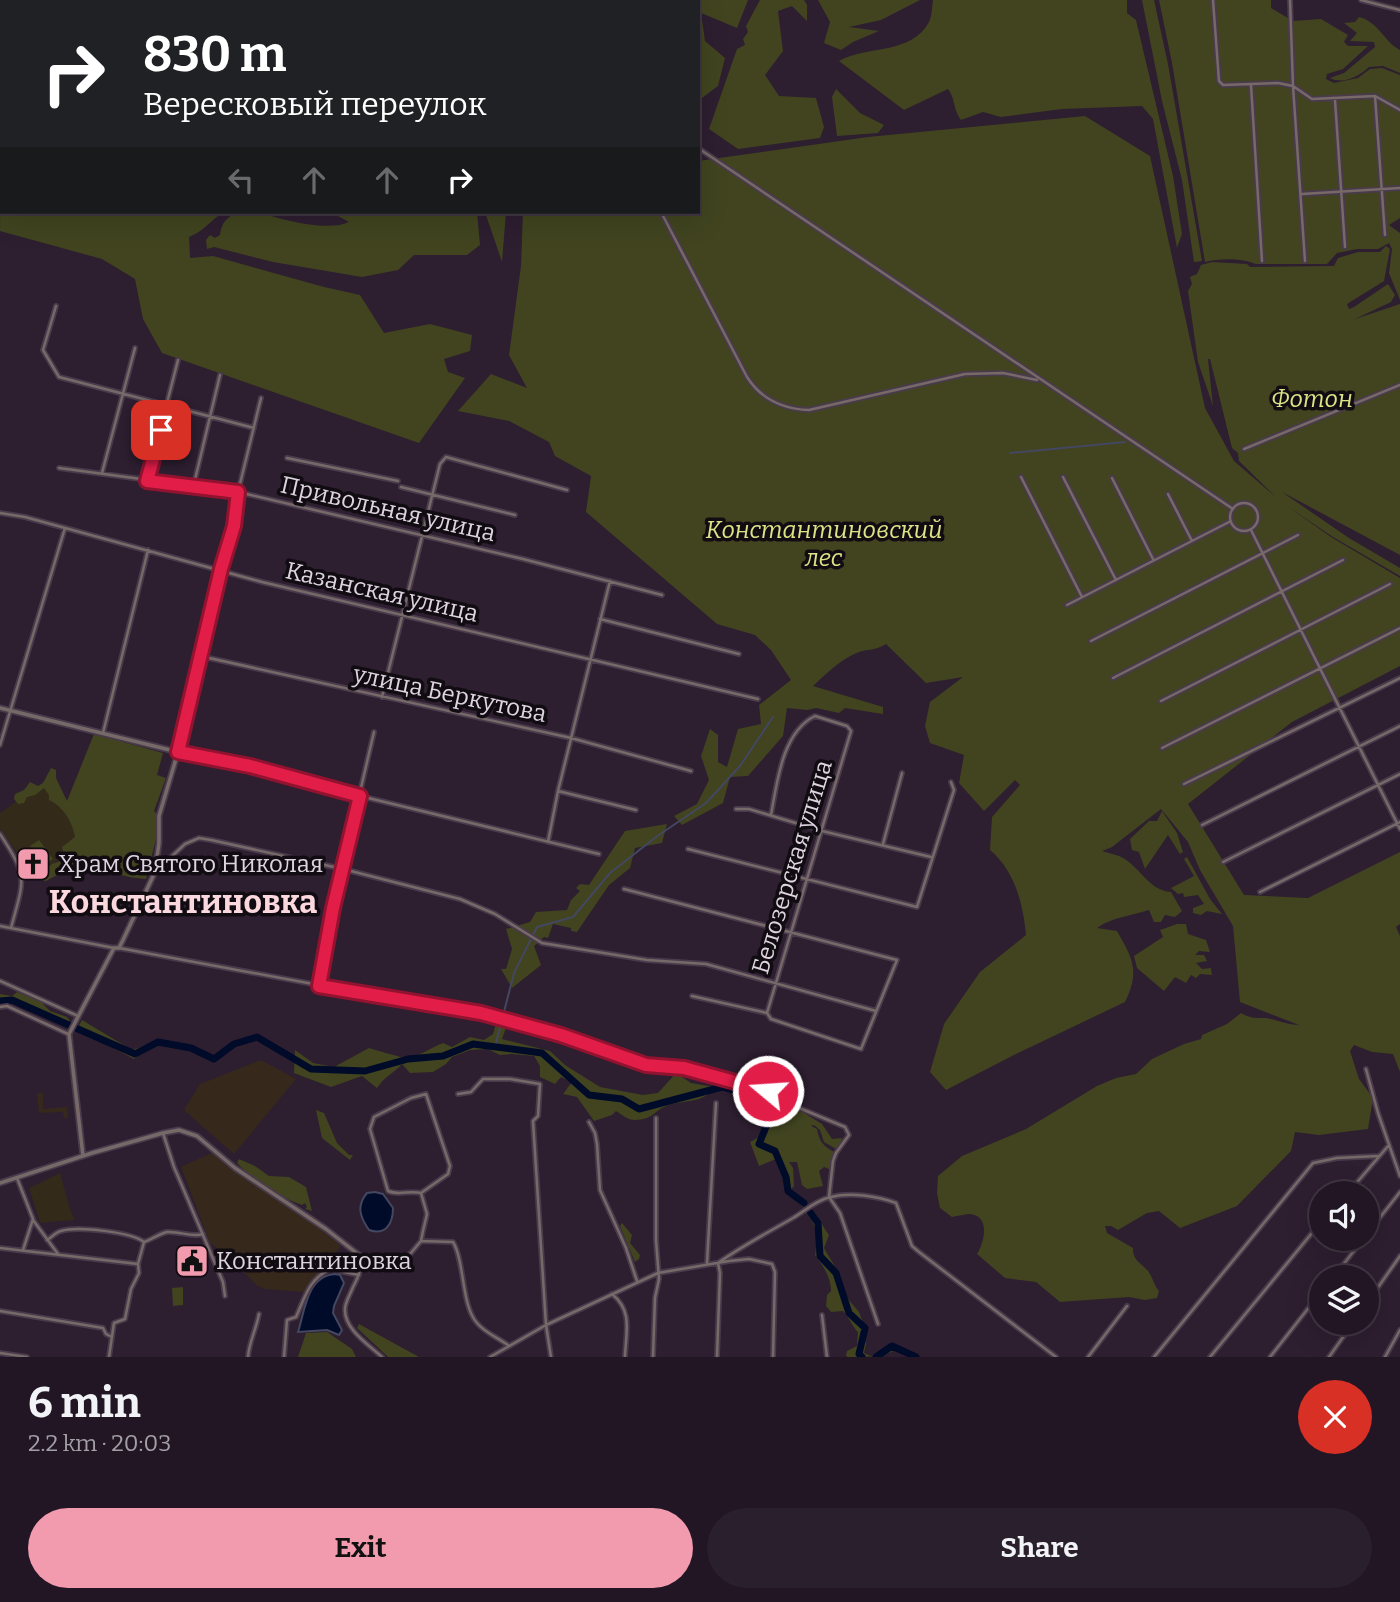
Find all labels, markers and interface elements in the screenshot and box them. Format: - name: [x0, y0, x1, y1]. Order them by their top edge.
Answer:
- text: 830 m: [143, 25, 287, 84]
- icon: right: [28, 28, 119, 119]
- text: Вересковый переулок: [143, 85, 486, 123]
- icon: left: [222, 161, 260, 199]
- icon: ahead: [295, 161, 333, 199]
- icon: ahead: [368, 161, 406, 199]
- icon: right: [441, 161, 479, 199]
- park label: Фотон: [1271, 385, 1353, 413]
- pin: [131, 400, 191, 460]
- icon: arrive: [142, 411, 180, 449]
- street label: Привольная улица: [278, 471, 498, 547]
- park label: Константиновский лес: [705, 516, 943, 572]
- street label: Казанская улица: [283, 556, 481, 628]
- street label: улица Беркутова: [350, 660, 549, 728]
- street label: Белозерская улица: [746, 757, 838, 977]
- church icon: Храм Святого Николая: [14, 845, 52, 883]
- place label: Храм Святого Николая: [58, 850, 323, 878]
- district label: Константиновка: [49, 883, 317, 921]
- position arrow: [731, 1054, 805, 1128]
- map controls: [1309, 1181, 1379, 1335]
- button: sound: [1309, 1181, 1379, 1251]
- public building icon: Константиновка: [173, 1242, 211, 1280]
- place label: Константиновка: [216, 1247, 412, 1275]
- button: layers: [1309, 1265, 1379, 1335]
- text: 6 min: [28, 1378, 141, 1428]
- button: close: [1298, 1380, 1372, 1454]
- text: 2.2 km · 20:03: [28, 1429, 171, 1457]
- button: Exit: [28, 1508, 693, 1588]
- button: Share: [707, 1508, 1372, 1588]

